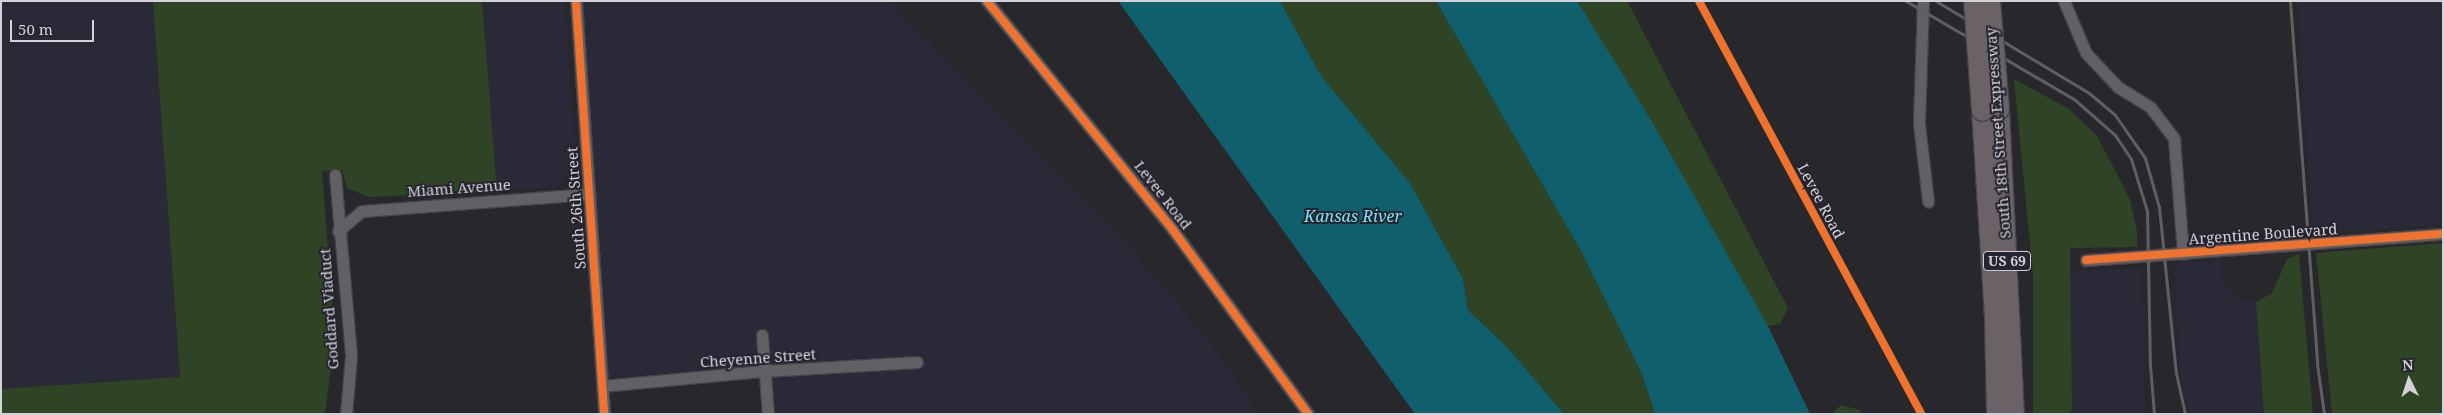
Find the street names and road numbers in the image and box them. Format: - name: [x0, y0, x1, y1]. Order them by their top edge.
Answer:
- street label: South 18th Street Expressway: [1982, 27, 2014, 239]
- street label: South 26th Street: [563, 146, 589, 270]
- street label: Levee Road: [1131, 157, 1195, 233]
- street label: Levee Road: [1794, 161, 1848, 241]
- street label: Miami Avenue: [407, 175, 511, 201]
- street label: Argentine Boulevard: [2188, 220, 2338, 248]
- street label: Goddard Viaduct: [316, 248, 342, 370]
- road number: US 69: [1982, 250, 2032, 272]
- street label: Cheyenne Street: [699, 345, 817, 371]

